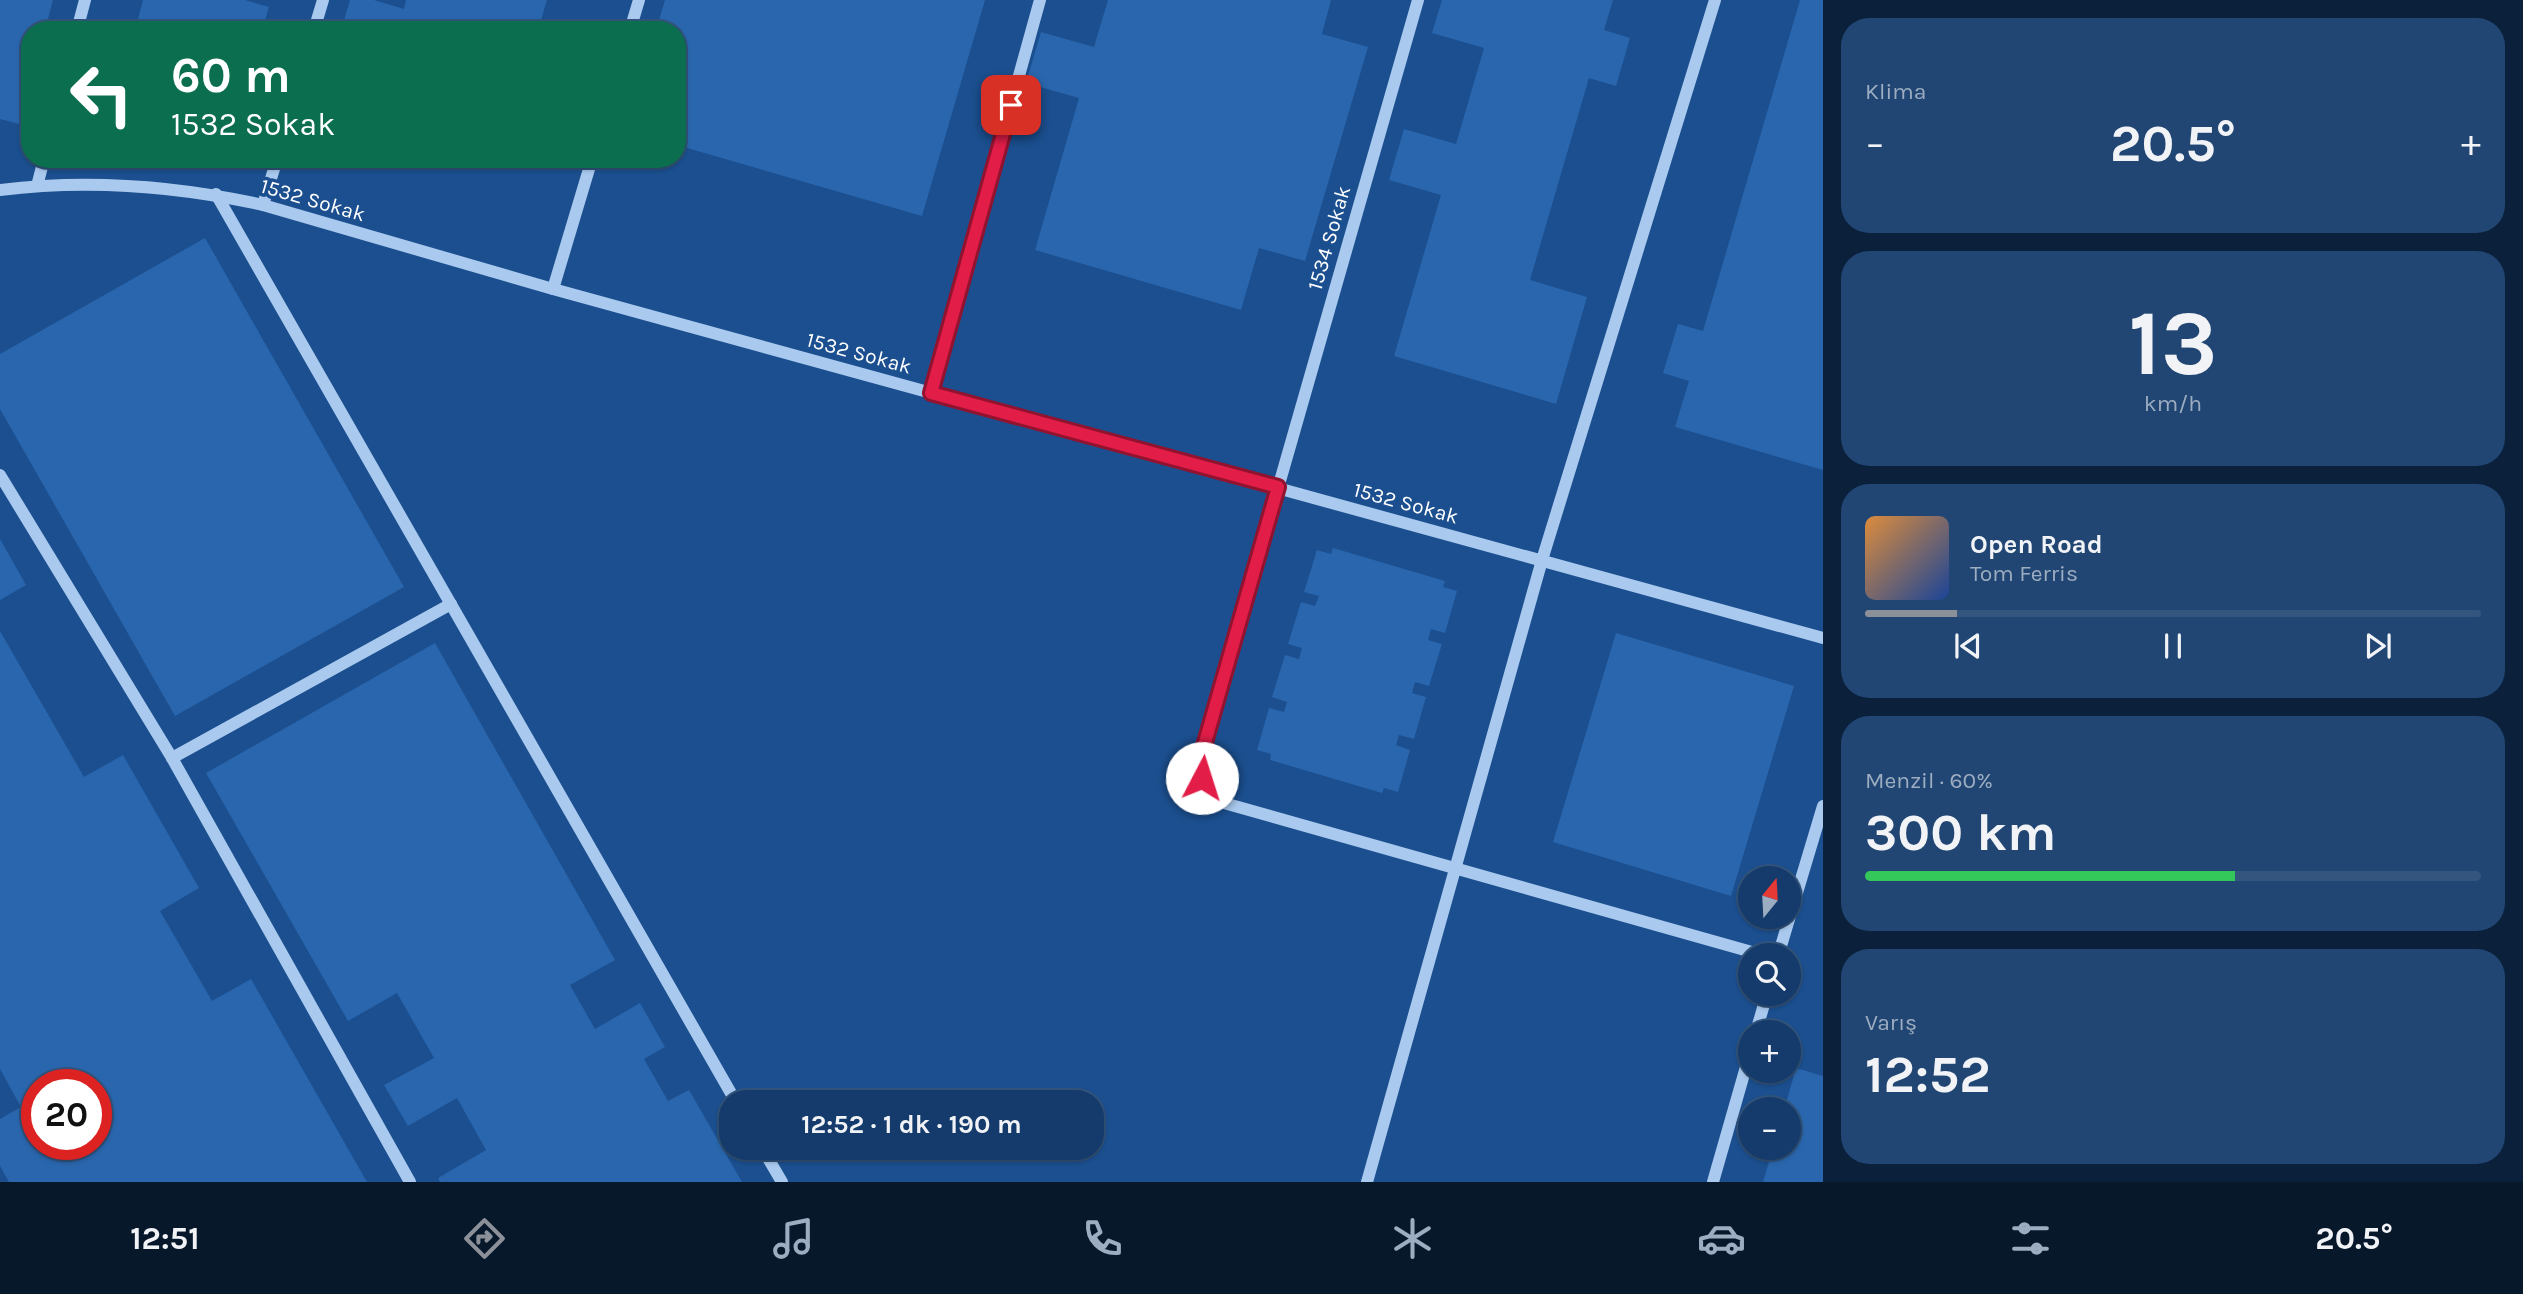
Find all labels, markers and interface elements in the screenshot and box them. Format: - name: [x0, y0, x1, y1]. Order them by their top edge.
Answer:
- text: 60 m: [171, 47, 291, 104]
- icon: left: [56, 49, 147, 140]
- pin: [981, 75, 1041, 135]
- text: Klima: [1865, 78, 1926, 105]
- icon: arrive: [992, 86, 1030, 124]
- text: 1532 Sokak: [171, 106, 335, 143]
- text: 20.5°: [2110, 113, 2236, 174]
- text: −: [1865, 121, 1885, 166]
- text: +: [2461, 121, 2481, 166]
- street label: 1532 Sokak: [258, 174, 368, 226]
- street label: 1534 Sokak: [1303, 183, 1355, 293]
- text: 13: [2128, 291, 2218, 397]
- street label: 1532 Sokak: [804, 327, 914, 379]
- text: km/h: [2144, 390, 2202, 417]
- street label: 1532 Sokak: [1351, 477, 1461, 529]
- text: Open Road: [1970, 529, 2103, 560]
- text: Tom Ferris: [1970, 560, 2078, 587]
- icon: previous: [1949, 627, 1987, 665]
- icon: pause: [2154, 627, 2192, 665]
- icon: next: [2359, 627, 2397, 665]
- position arrow: [1165, 741, 1239, 815]
- text: Menzil · 60%: [1865, 767, 1993, 794]
- text: 300 km: [1865, 802, 2056, 863]
- north arrow: [1738, 866, 1801, 929]
- map controls: [1738, 866, 1801, 1160]
- button: search: [1738, 943, 1801, 1006]
- text: Varış: [1865, 1009, 1917, 1036]
- button: +: [1738, 1020, 1801, 1083]
- text: 12:52: [1865, 1044, 1991, 1105]
- speed limit sign: 20: [21, 1069, 112, 1160]
- button: −: [1738, 1097, 1801, 1160]
- text: 12:52 · 1 dk · 190 m: [801, 1109, 1022, 1140]
- icon: directions: [460, 1214, 509, 1263]
- icon: music: [769, 1214, 818, 1263]
- icon: phone: [1078, 1214, 1127, 1263]
- icon: climate: [1388, 1214, 1437, 1263]
- icon: car: [1697, 1214, 1746, 1263]
- icon: filters: [2006, 1214, 2055, 1263]
- text: 12:51: [130, 1220, 200, 1257]
- text: 20.5°: [2315, 1220, 2393, 1257]

